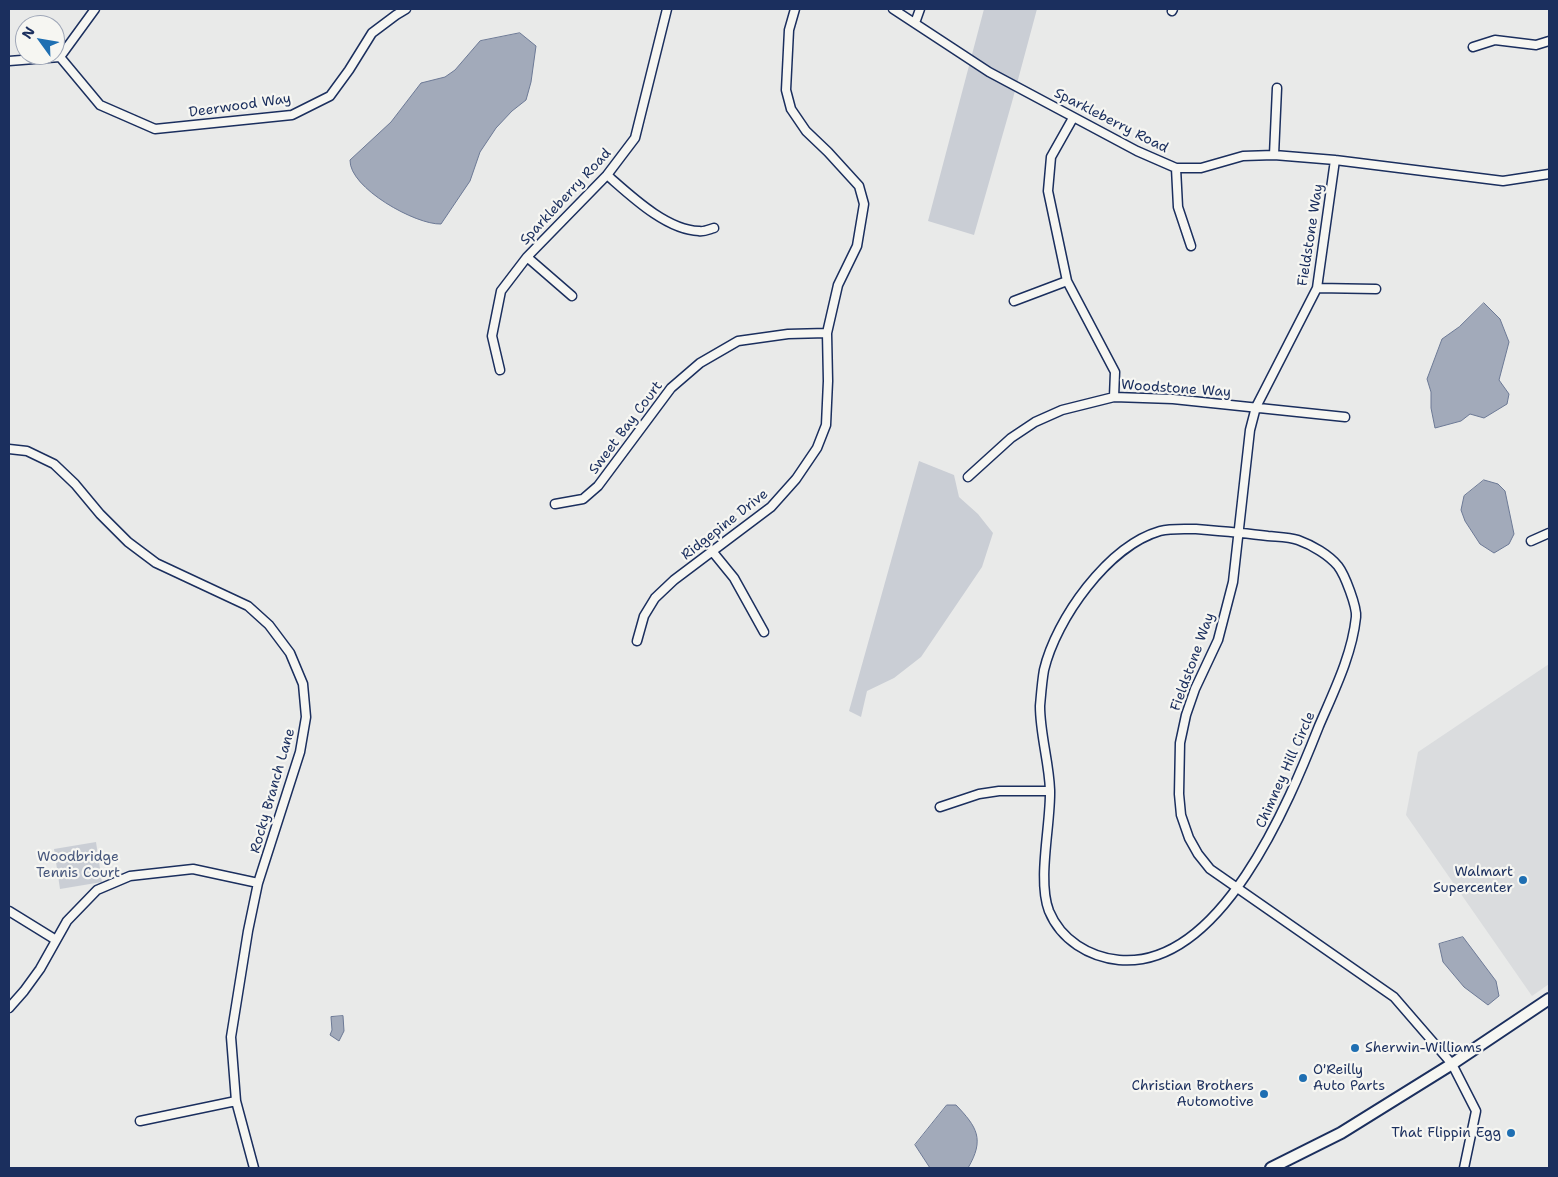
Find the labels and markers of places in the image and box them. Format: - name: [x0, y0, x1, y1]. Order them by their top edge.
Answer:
- place label: Walmart Supercenter: [1433, 864, 1513, 896]
- marker: Walmart Supercenter: [1517, 874, 1529, 886]
- place label: Sherwin-Williams: [1365, 1040, 1482, 1056]
- marker: Sherwin-Williams: [1349, 1042, 1361, 1054]
- place label: O'Reilly Auto Parts: [1313, 1062, 1385, 1094]
- marker: O'Reilly Auto Parts: [1297, 1072, 1309, 1084]
- place label: Christian Brothers Automotive: [1132, 1078, 1254, 1110]
- marker: Christian Brothers Automotive: [1258, 1088, 1270, 1100]
- place label: That Flippin Egg: [1391, 1125, 1501, 1141]
- marker: That Flippin Egg: [1505, 1127, 1517, 1139]

